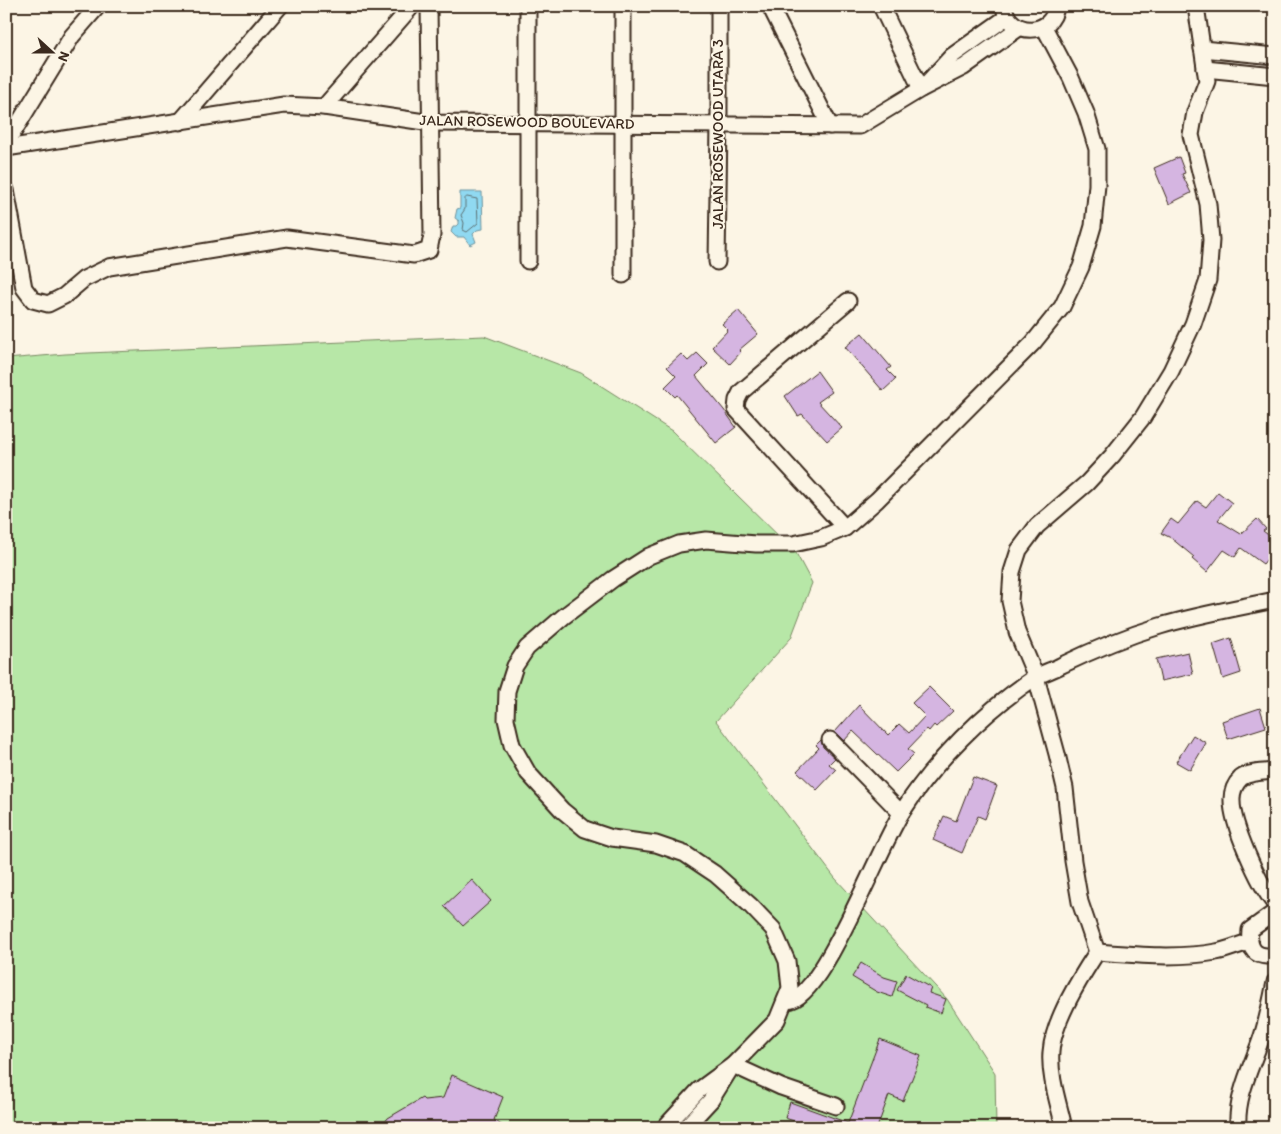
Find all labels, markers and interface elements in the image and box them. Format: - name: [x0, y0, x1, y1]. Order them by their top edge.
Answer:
- north arrow: [28, 28, 78, 78]
- street label: JALAN ROSEWOOD UTARA 3: [709, 39, 727, 229]
- text: N: [54, 49, 73, 64]
- street label: JALAN ROSEWOOD BOULEVARD: [419, 111, 635, 133]

